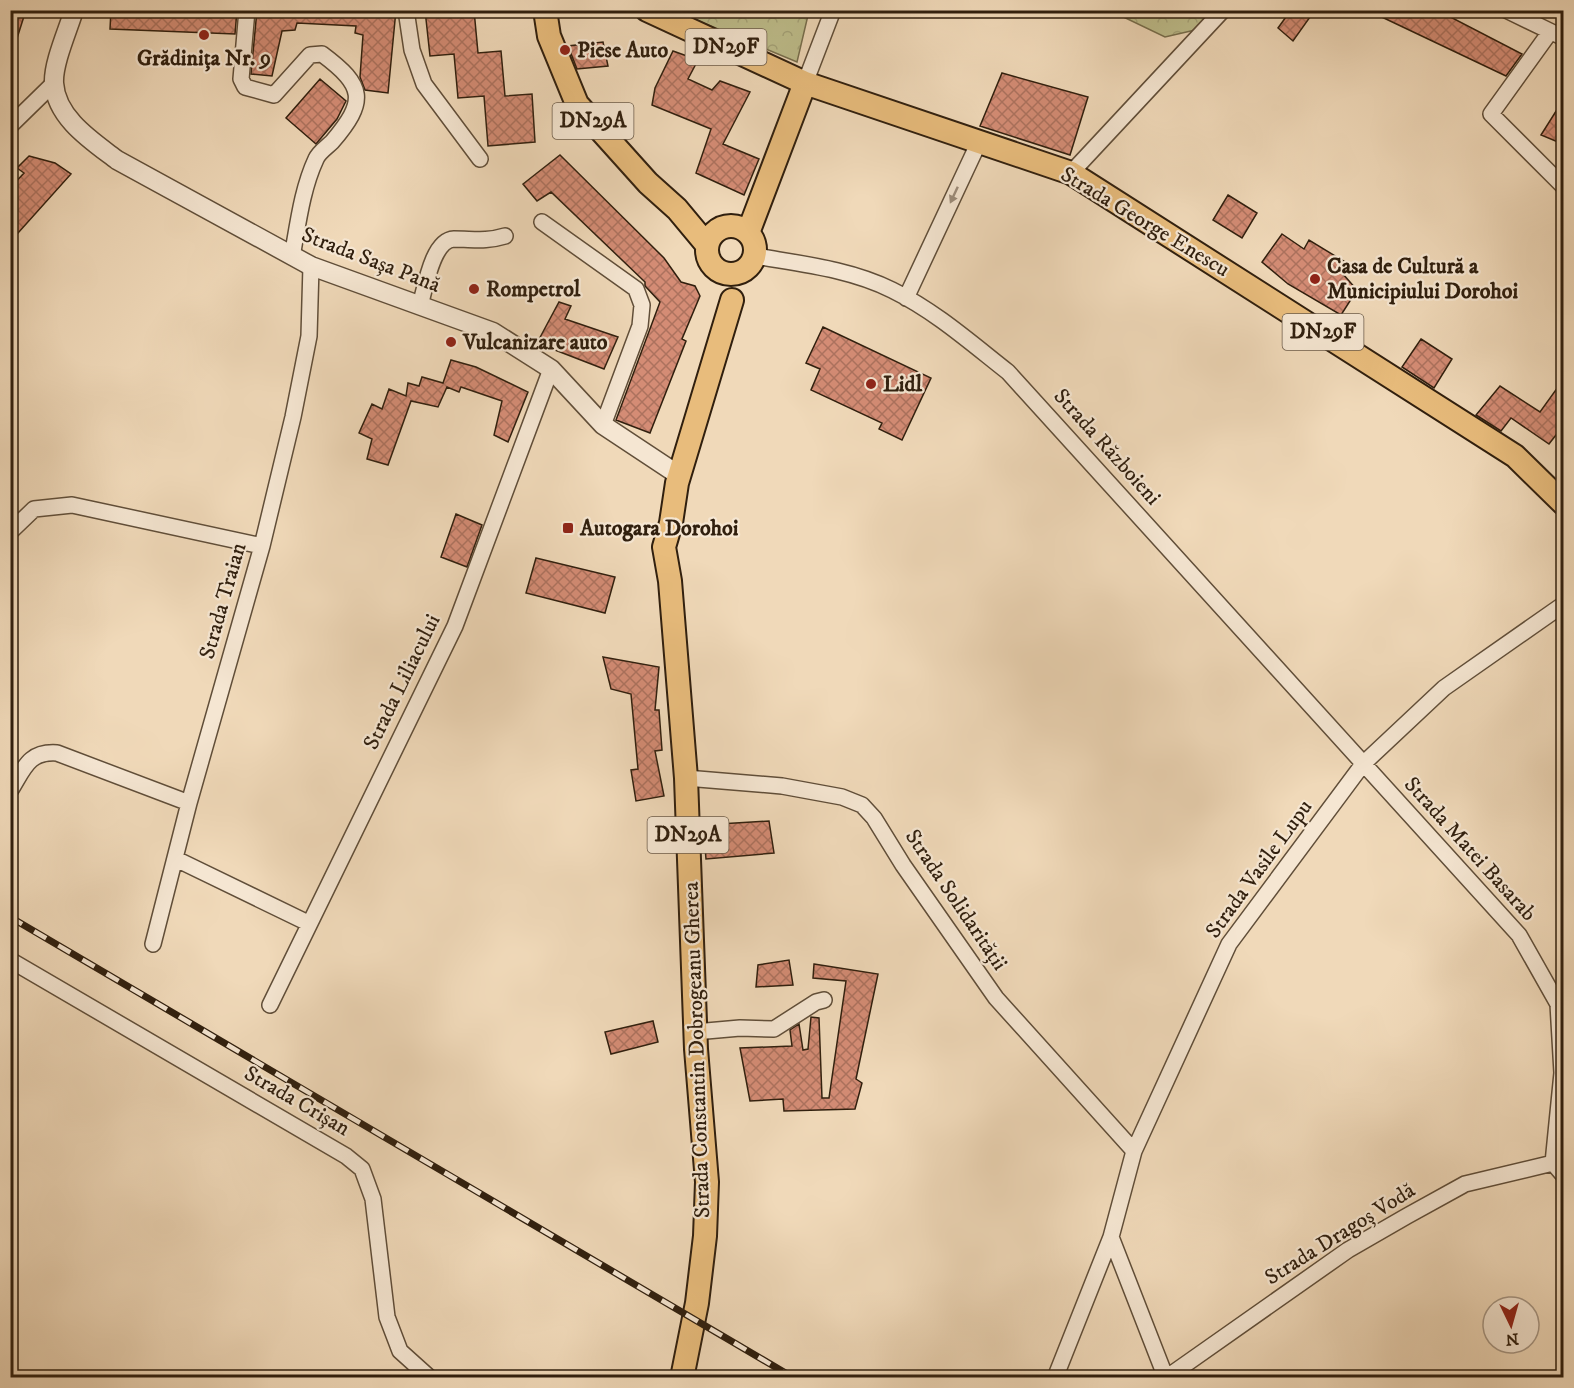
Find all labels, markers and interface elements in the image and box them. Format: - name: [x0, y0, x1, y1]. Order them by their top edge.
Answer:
- marker: Grădinița Nr. 9: [197, 28, 211, 42]
- road number: DN29F: [686, 29, 766, 65]
- place label: Piese Auto: [577, 37, 668, 64]
- marker: Piese Auto: [558, 43, 572, 57]
- place label: Grădinița Nr. 9: [137, 45, 271, 72]
- road number: DN29A: [552, 103, 634, 139]
- street label: Strada George Enescu: [1056, 161, 1234, 283]
- one-way arrow: [950, 186, 959, 203]
- street label: Strada Sașa Pană: [298, 221, 445, 299]
- place label: Casa de Cultură a Municipiului Dorohoi: [1327, 253, 1518, 305]
- marker: Casa de Cultură a Municipiului Dorohoi: [1308, 272, 1322, 286]
- place label: Rompetrol: [486, 276, 581, 303]
- marker: Rompetrol: [467, 282, 481, 296]
- road number: DN29F: [1282, 314, 1364, 350]
- place label: Vulcanizare auto: [462, 329, 608, 356]
- marker: Vulcanizare auto: [444, 335, 458, 349]
- place label: Lidl: [883, 371, 923, 398]
- marker: Lidl: [864, 377, 878, 391]
- street label: Strada Războieni: [1048, 383, 1166, 511]
- place label: Autogara Dorohoi: [579, 515, 739, 542]
- marker: Autogara Dorohoi: [561, 521, 575, 535]
- street label: Strada Traian: [194, 539, 253, 662]
- street label: Strada Liliacului: [358, 610, 446, 754]
- street label: Strada Matei Basarab: [1398, 771, 1542, 927]
- street label: Strada Vasile Lupu: [1200, 794, 1318, 944]
- road number: DN29A: [648, 817, 728, 853]
- street label: Strada Solidarității: [899, 824, 1013, 976]
- street label: Strada Constantin Dobrogeanu Gherea: [678, 881, 716, 1219]
- street label: Strada Crișan: [239, 1060, 355, 1142]
- street label: Strada Dragoș Vodă: [1260, 1177, 1421, 1291]
- north arrow: [1481, 1295, 1541, 1355]
- text: N: [1505, 1328, 1520, 1349]

